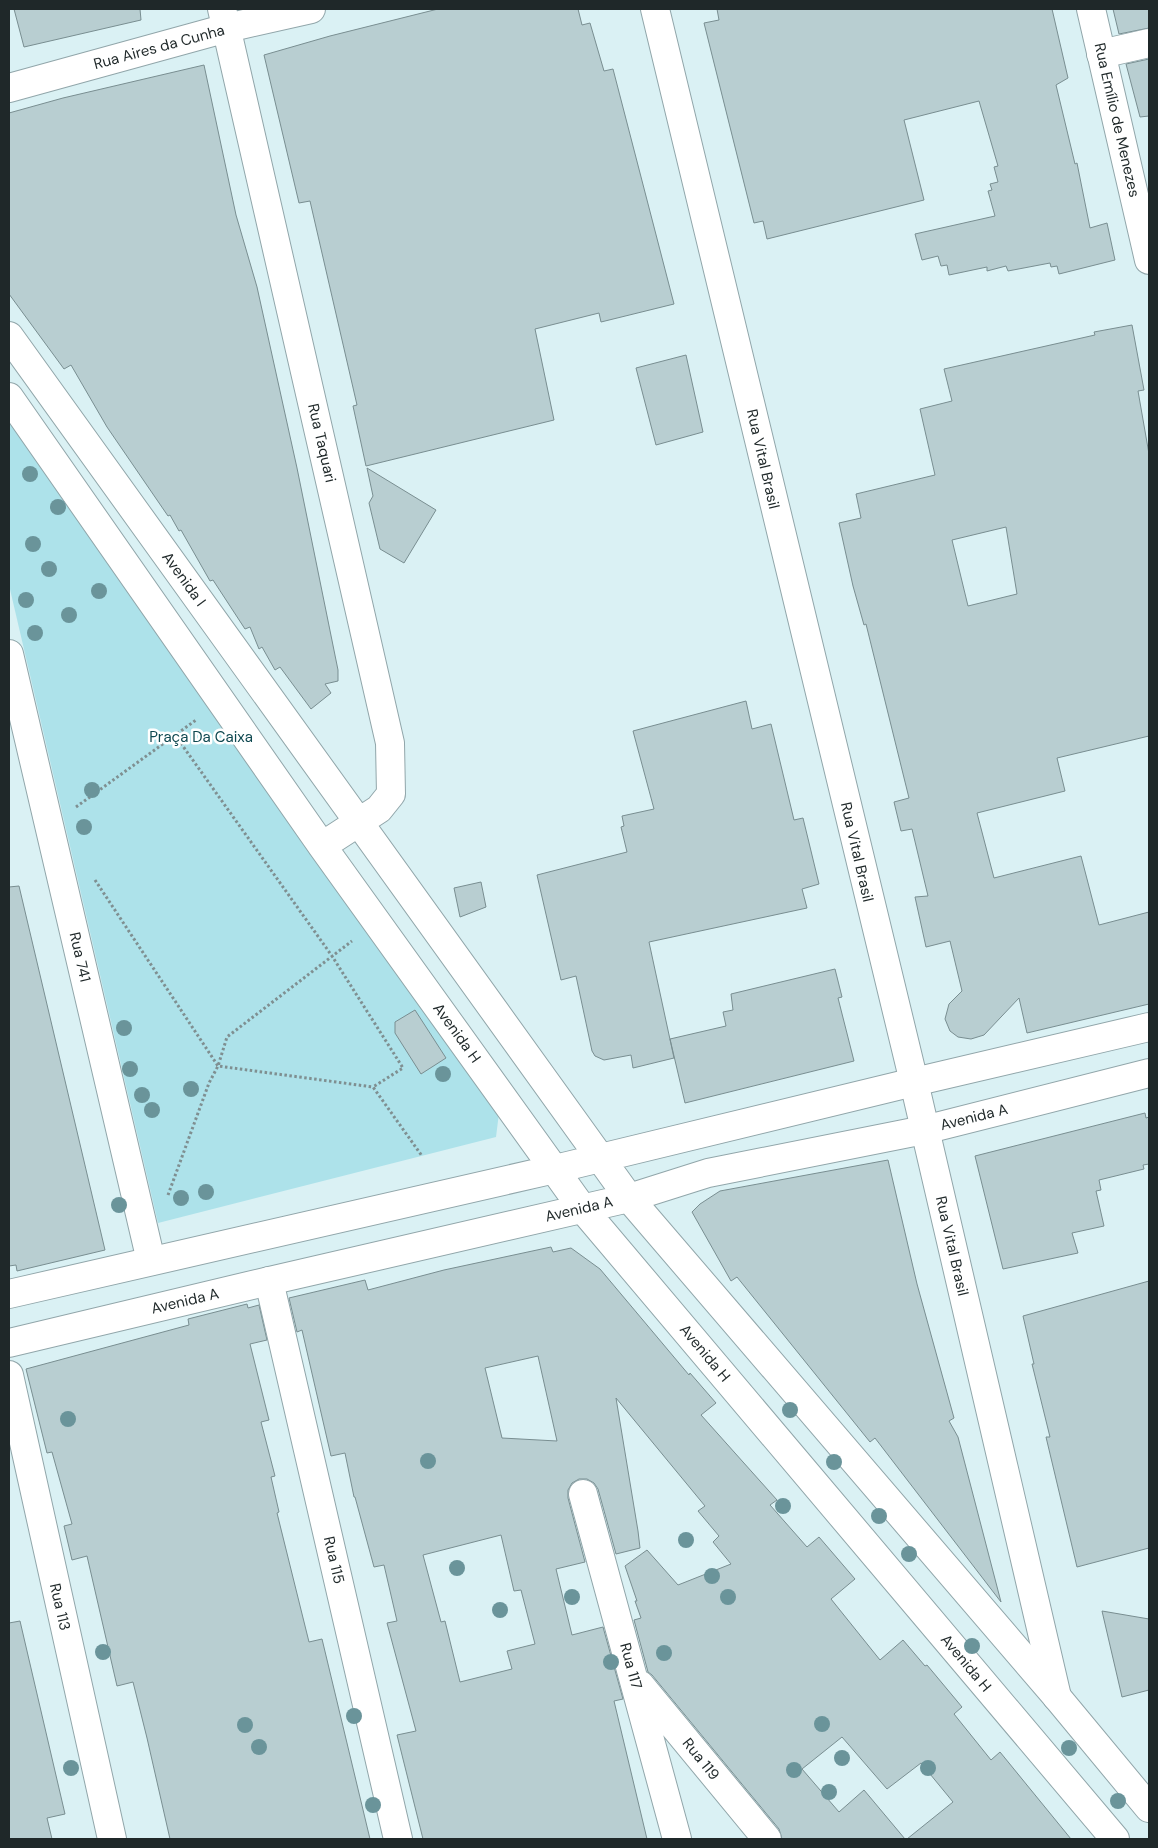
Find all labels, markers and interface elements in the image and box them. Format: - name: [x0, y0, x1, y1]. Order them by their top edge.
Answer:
- street label: Rua Aires da Cunha: [91, 20, 227, 74]
- street label: Rua Emílio de Menezes: [1090, 41, 1144, 199]
- street label: Rua Taquari: [303, 402, 341, 484]
- street label: Rua Vital Brasil: [742, 407, 784, 511]
- street label: Avenida I: [158, 548, 210, 610]
- park label: Praça Da Caixa: [149, 727, 253, 747]
- street label: Rua Vital Brasil: [836, 800, 878, 904]
- street label: Rua 741: [65, 930, 95, 984]
- street label: Avenida H: [429, 999, 485, 1067]
- street label: Avenida A: [938, 1099, 1010, 1135]
- street label: Avenida A: [543, 1191, 615, 1227]
- street label: Rua Vital Brasil: [931, 1194, 973, 1298]
- street label: Avenida A: [149, 1283, 221, 1319]
- street label: Avenida H: [675, 1320, 735, 1386]
- street label: Rua 115: [319, 1534, 349, 1586]
- street label: Rua 113: [45, 1581, 75, 1633]
- street label: Avenida H: [936, 1630, 996, 1696]
- street label: Rua 117: [615, 1641, 647, 1691]
- street label: Rua 119: [678, 1734, 724, 1784]

